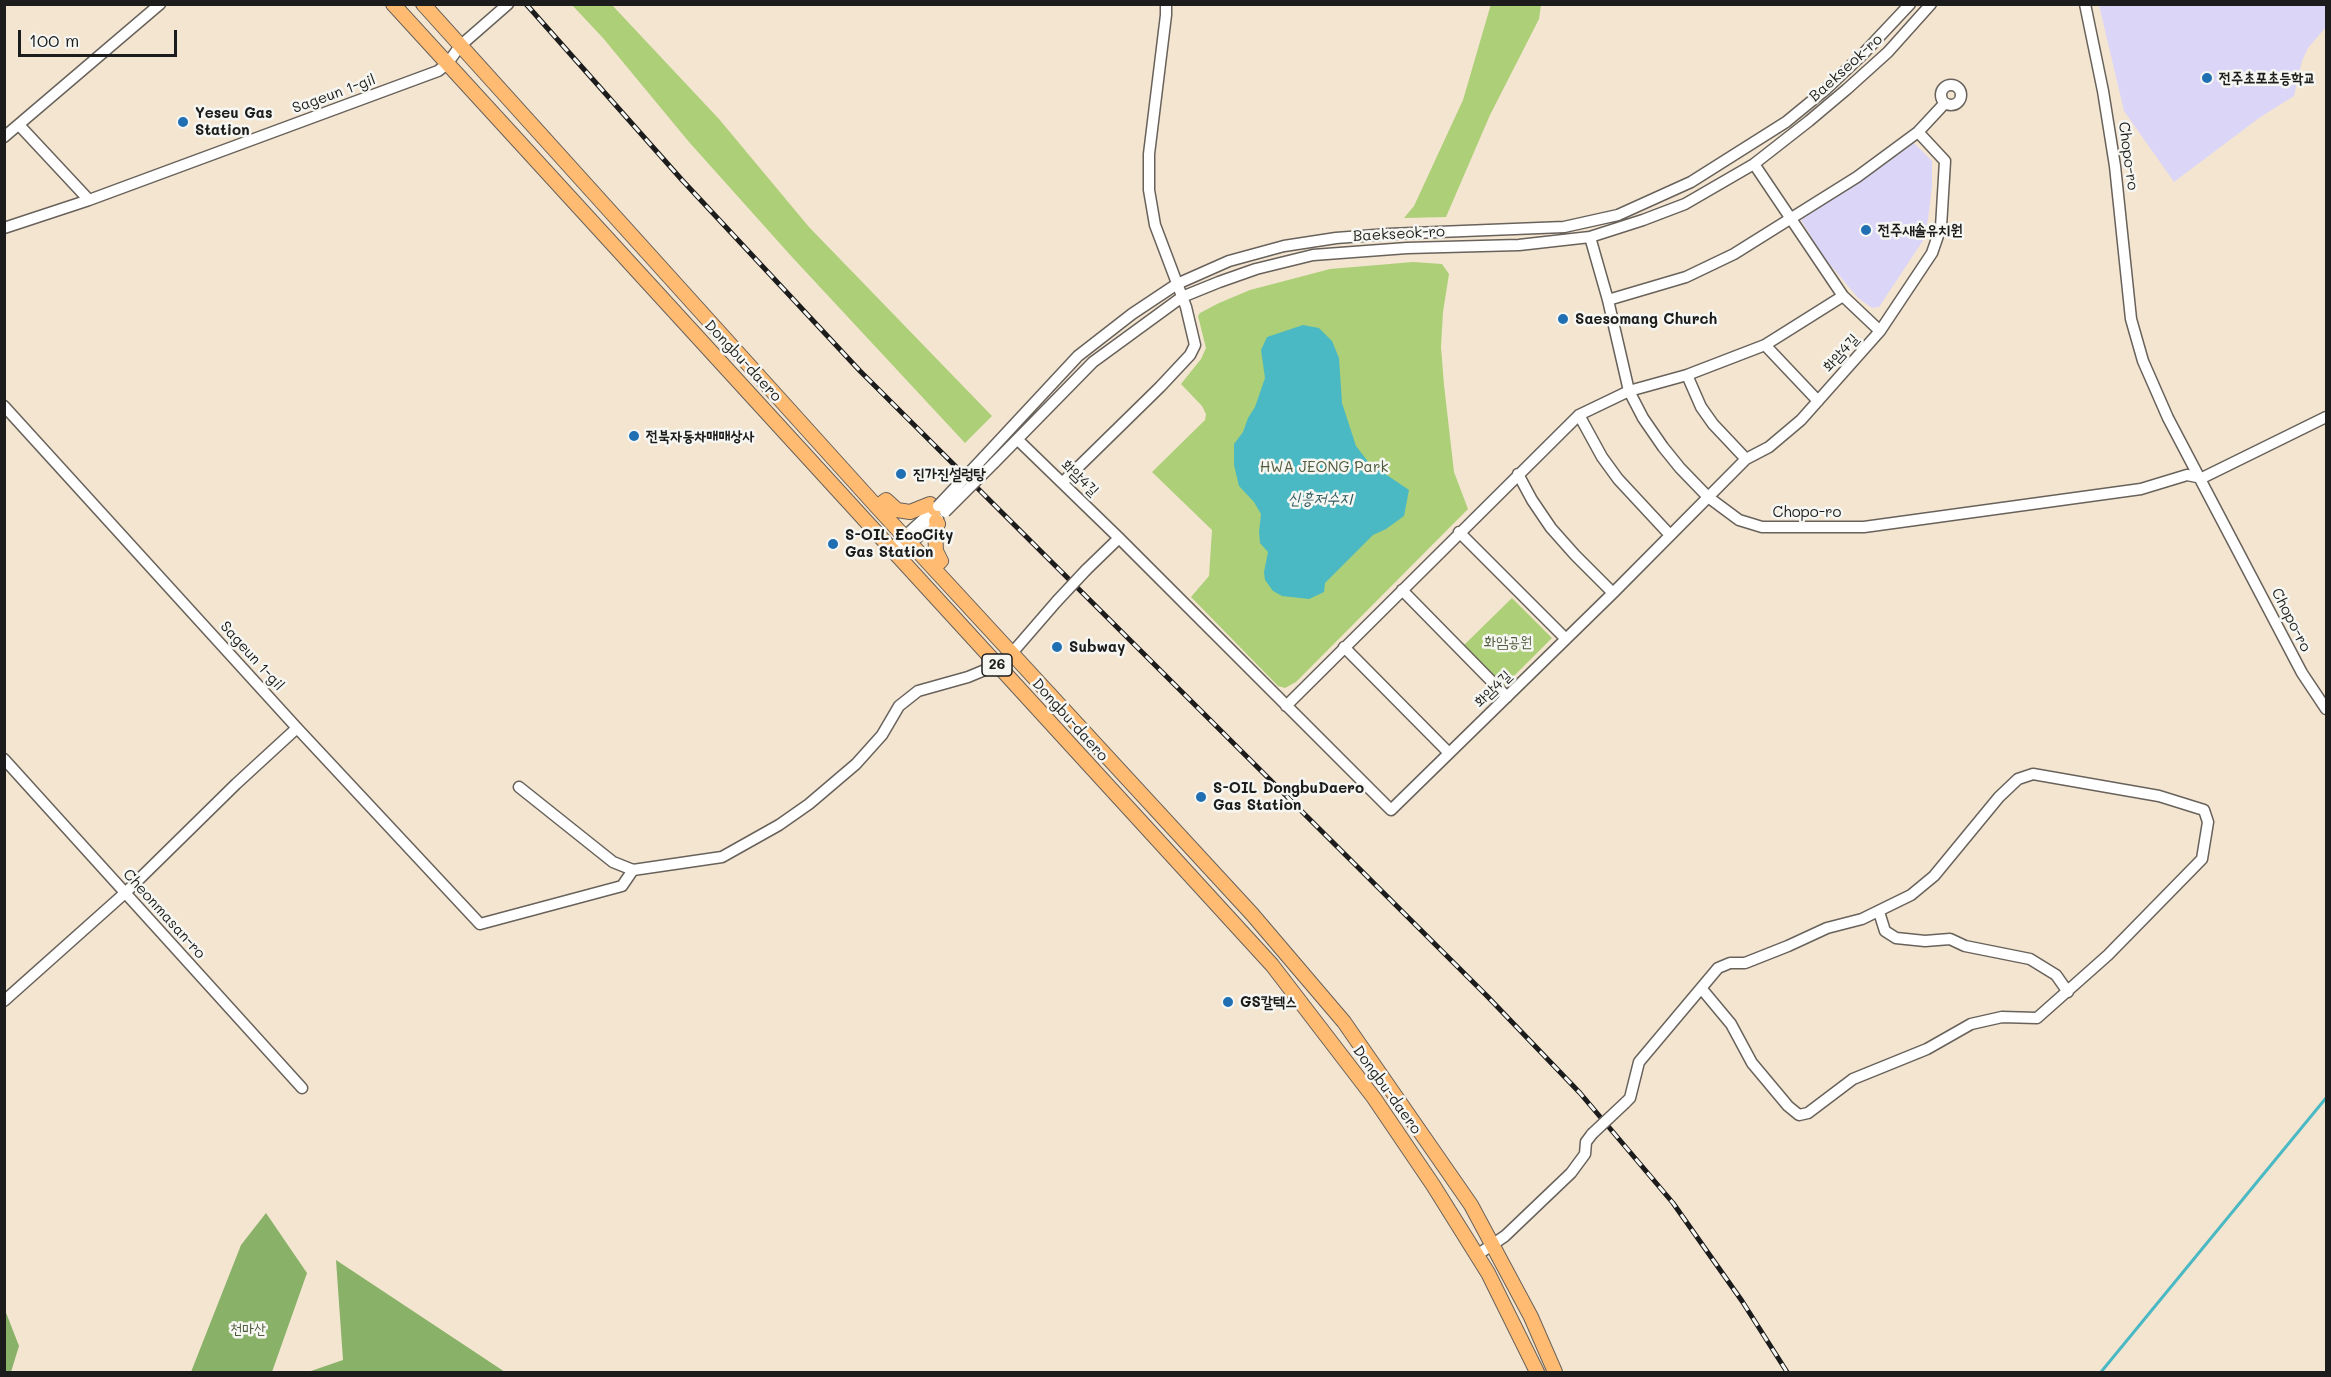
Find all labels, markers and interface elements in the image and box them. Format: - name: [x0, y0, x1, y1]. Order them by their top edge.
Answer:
- scale bar: [21, 18, 180, 56]
- text: 100 m: [29, 28, 79, 52]
- street label: Baekseok-ro: [1806, 30, 1886, 106]
- place label: 전주초포초등학교: [2219, 69, 2316, 87]
- street label: Sageun 1-gil: [290, 71, 378, 117]
- marker: 전주초포초등학교: [2200, 71, 2214, 85]
- place label: Yeseu Gas Station: [195, 104, 273, 139]
- marker: Yeseu Gas Station: [176, 115, 190, 129]
- street label: Chopo-ro: [2114, 121, 2142, 191]
- place label: 전주새솔유치원: [1878, 221, 1962, 239]
- street label: Baekseok-ro: [1353, 223, 1445, 245]
- marker: 전주새솔유치원: [1859, 223, 1873, 237]
- place label: Saesomang Church: [1575, 310, 1717, 328]
- marker: Saesomang Church: [1556, 312, 1570, 326]
- street label: Dongbu-daero: [701, 317, 785, 405]
- street label: 화암4길: [1819, 330, 1863, 376]
- place label: 전북자동차매매상사: [646, 427, 755, 445]
- marker: 전북자동차매매상사: [627, 429, 641, 443]
- street label: 화암4길: [1058, 456, 1102, 500]
- park label: HWA JEONG Park: [1260, 458, 1388, 476]
- place label: 진가진설렁탕: [913, 465, 985, 483]
- marker: 진가진설렁탕: [894, 467, 908, 481]
- water label: 신흥저수지: [1288, 489, 1352, 509]
- street label: Chopo-ro: [1773, 503, 1841, 521]
- place label: S-OIL EcoCity Gas Station: [845, 526, 953, 561]
- marker: S-OIL EcoCity Gas Station: [826, 537, 840, 551]
- street label: Chopo-ro: [2267, 585, 2315, 655]
- street label: Sageun 1-gil: [216, 618, 288, 694]
- park label: 화암공원: [1484, 633, 1532, 651]
- place label: Subway: [1069, 638, 1125, 656]
- marker: Subway: [1050, 640, 1064, 654]
- road number: 26: [982, 654, 1012, 676]
- street label: 화암4길: [1471, 667, 1515, 711]
- street label: Dongbu-daero: [1028, 675, 1112, 765]
- place label: S-OIL DongbuDaero Gas Station: [1213, 779, 1364, 814]
- marker: S-OIL DongbuDaero Gas Station: [1194, 790, 1208, 804]
- street label: Cheonmasan-ro: [119, 865, 209, 963]
- place label: GS칼텍스: [1240, 993, 1297, 1011]
- marker: GS칼텍스: [1221, 995, 1235, 1009]
- street label: Dongbu-daero: [1349, 1042, 1425, 1138]
- park label: 천마산: [230, 1320, 266, 1338]

